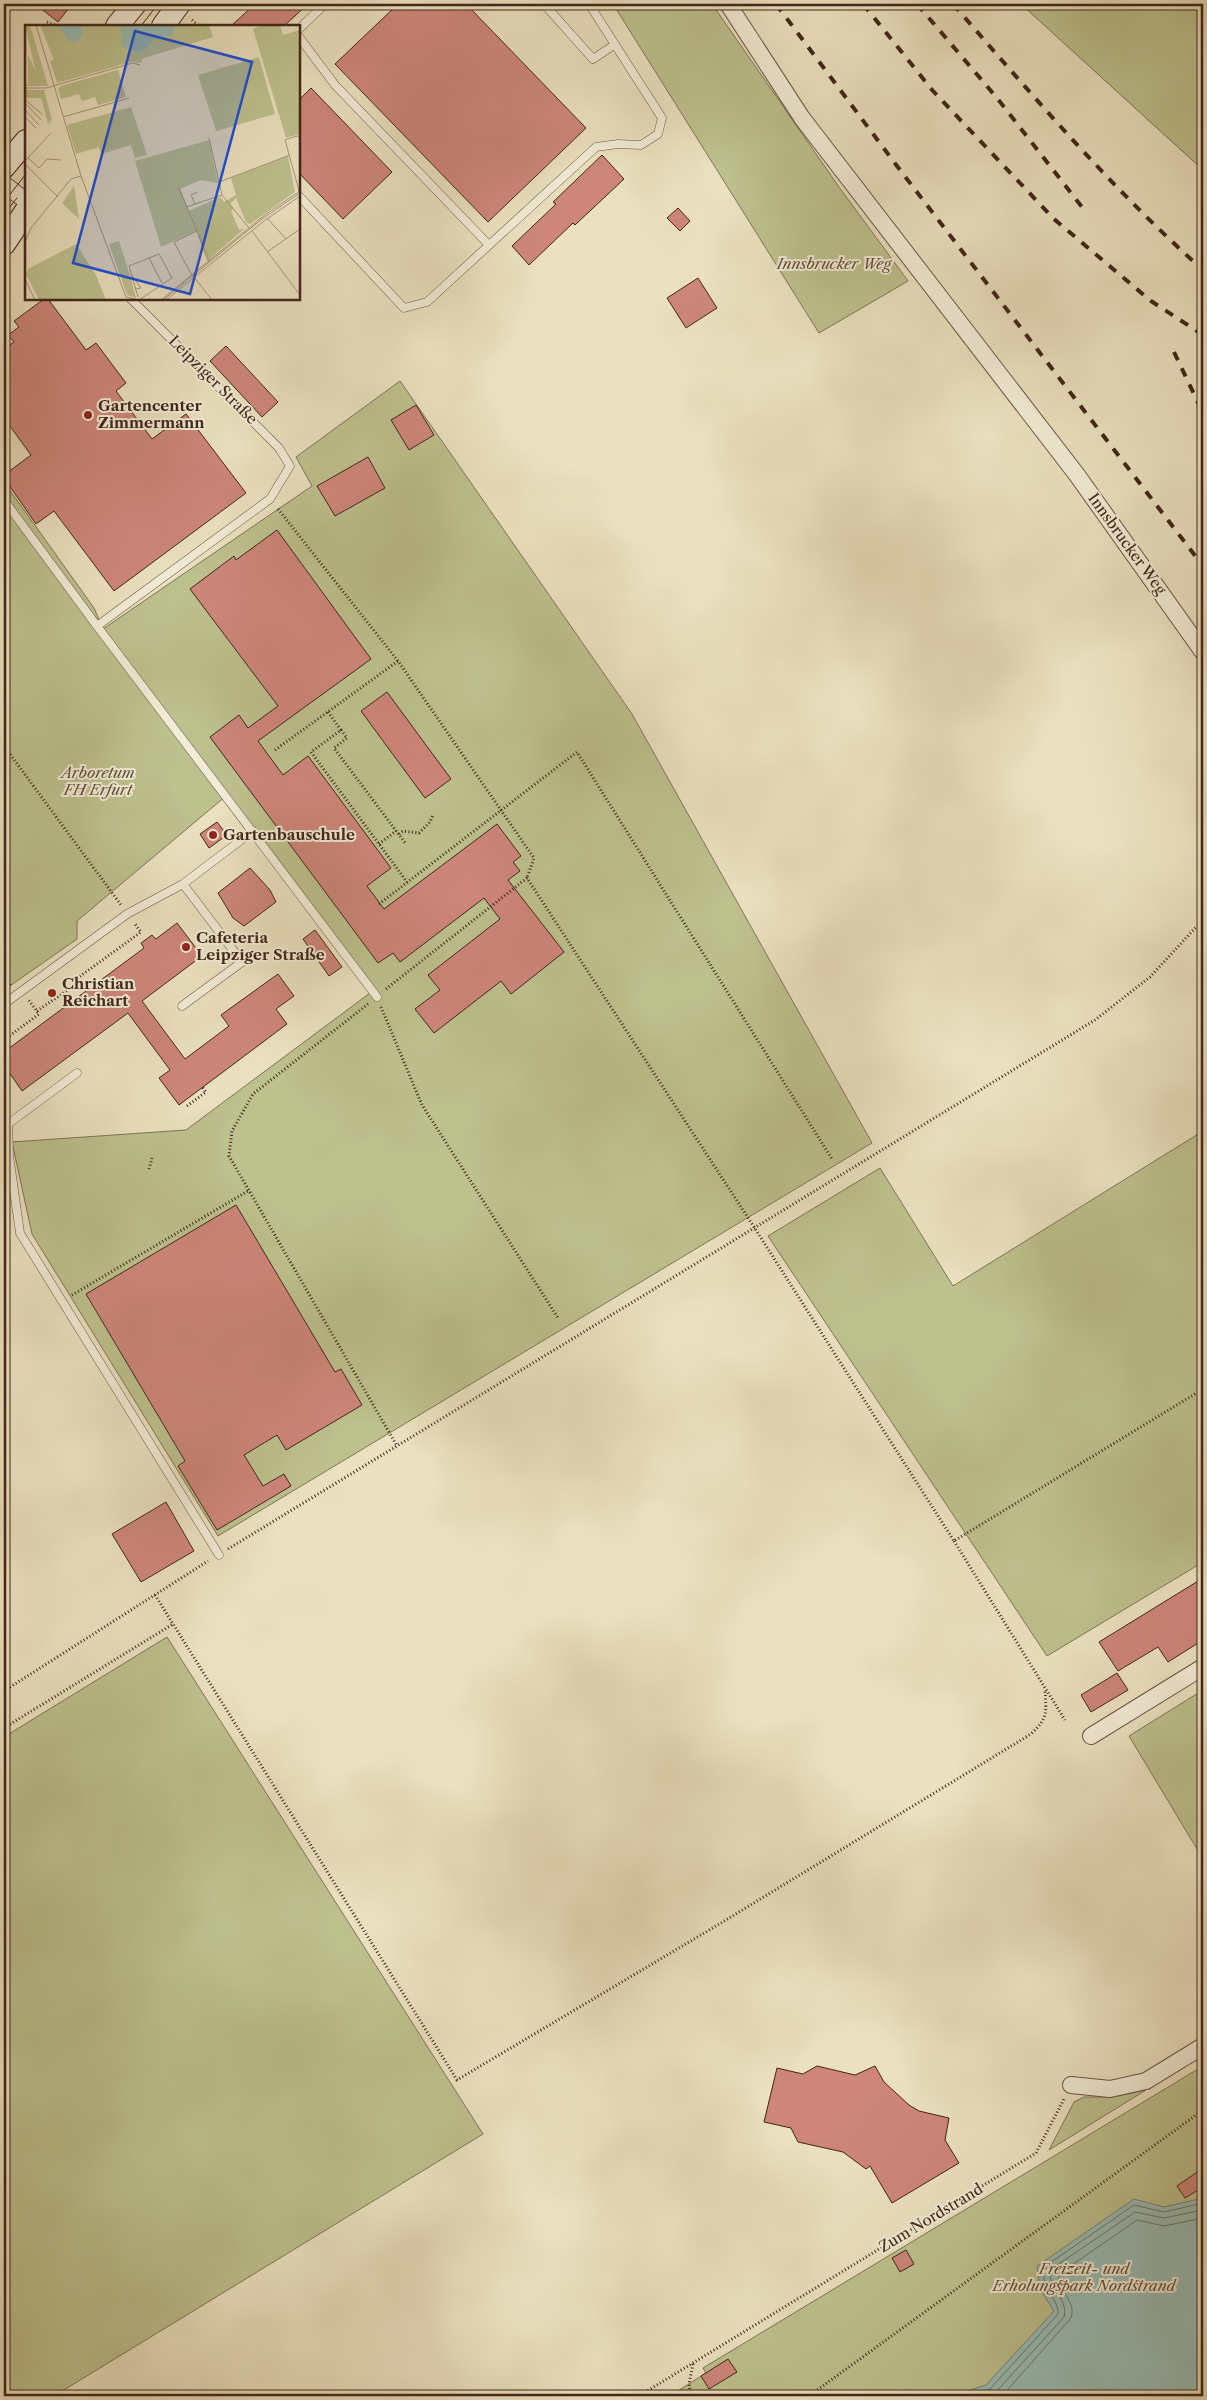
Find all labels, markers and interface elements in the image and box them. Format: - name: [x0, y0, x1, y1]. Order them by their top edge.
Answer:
- inset map: [25, 25, 300, 300]
- park label: Innsbrucker Weg: [776, 254, 893, 273]
- street label: Leipziger Straße: [165, 331, 262, 428]
- place label: Gartencenter Zimmermann: [98, 396, 205, 432]
- marker: Gartencenter Zimmermann: [82, 409, 94, 421]
- street label: Innsbrucker Weg: [1084, 489, 1171, 598]
- park label: Arboretum FH Erfurt: [59, 763, 135, 799]
- place label: Gartenbauschule: [223, 825, 355, 844]
- marker: Gartenbauschule: [207, 829, 219, 841]
- place label: Cafeteria Leipziger Straße: [196, 928, 325, 964]
- marker: Cafeteria Leipziger Straße: [180, 941, 192, 953]
- place label: Christian Reichart: [62, 974, 135, 1010]
- marker: Christian Reichart: [46, 987, 58, 999]
- street label: Zum Nordstrand: [875, 2179, 986, 2256]
- park label: Freizeit- und Erholungspark Nordstrand: [992, 2259, 1178, 2295]

